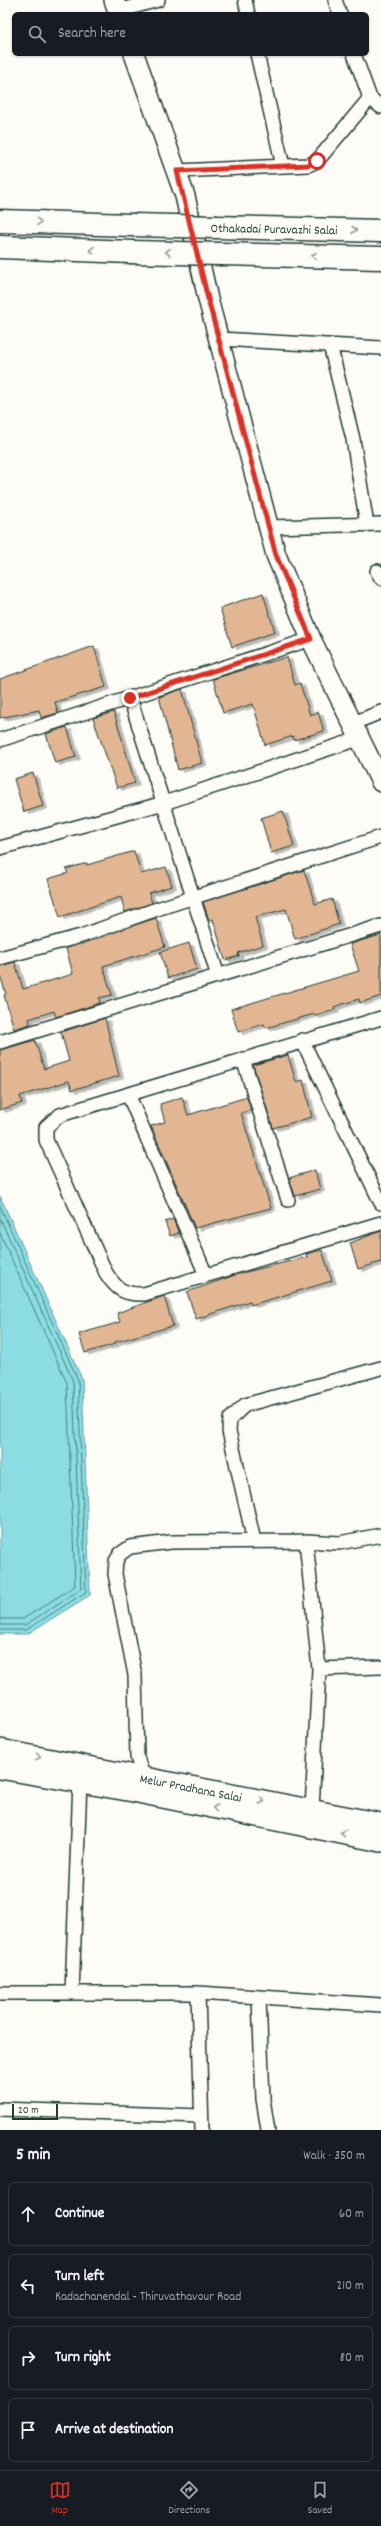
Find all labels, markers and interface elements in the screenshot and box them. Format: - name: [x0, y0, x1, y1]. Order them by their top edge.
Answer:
- search box: [12, 12, 369, 56]
- icon: search: [26, 23, 48, 45]
- text: Search here: [58, 23, 126, 45]
- route start: [308, 152, 326, 170]
- one-way arrow: [36, 218, 42, 226]
- street label: Othakadai Puravazhi Salai: [210, 220, 338, 241]
- one-way arrow: [351, 226, 357, 234]
- one-way arrow: [89, 246, 95, 255]
- one-way arrow: [165, 248, 171, 257]
- one-way arrow: [311, 252, 317, 260]
- route end: [121, 689, 139, 707]
- one-way arrow: [35, 1752, 41, 1761]
- street label: Melur Pradhana Salai: [138, 1770, 244, 1809]
- one-way arrow: [259, 1796, 265, 1804]
- one-way arrow: [212, 1804, 218, 1812]
- one-way arrow: [340, 1829, 346, 1838]
- scale bar: [12, 2102, 58, 2121]
- text: 20 m: [18, 2103, 39, 2119]
- text: 5 min: [16, 2144, 50, 2168]
- text: Walk · 350 m: [303, 2147, 365, 2166]
- icon: ahead: [17, 2203, 39, 2225]
- text: Continue: [55, 2203, 104, 2225]
- text: 60 m: [339, 2205, 364, 2224]
- text: Turn left: [55, 2266, 104, 2288]
- icon: left: [17, 2275, 39, 2297]
- text: 210 m: [336, 2277, 364, 2296]
- text: Kadachanendal - Thiruvathavour Road: [55, 2288, 241, 2307]
- icon: right: [17, 2347, 39, 2369]
- text: Turn right: [55, 2347, 111, 2369]
- text: 80 m: [340, 2349, 364, 2368]
- icon: arrive: [17, 2419, 39, 2441]
- text: Arrive at destination: [55, 2419, 173, 2441]
- tab: Map: [49, 2479, 71, 2519]
- tab: Directions: [168, 2479, 210, 2519]
- tab: Saved: [308, 2479, 332, 2519]

